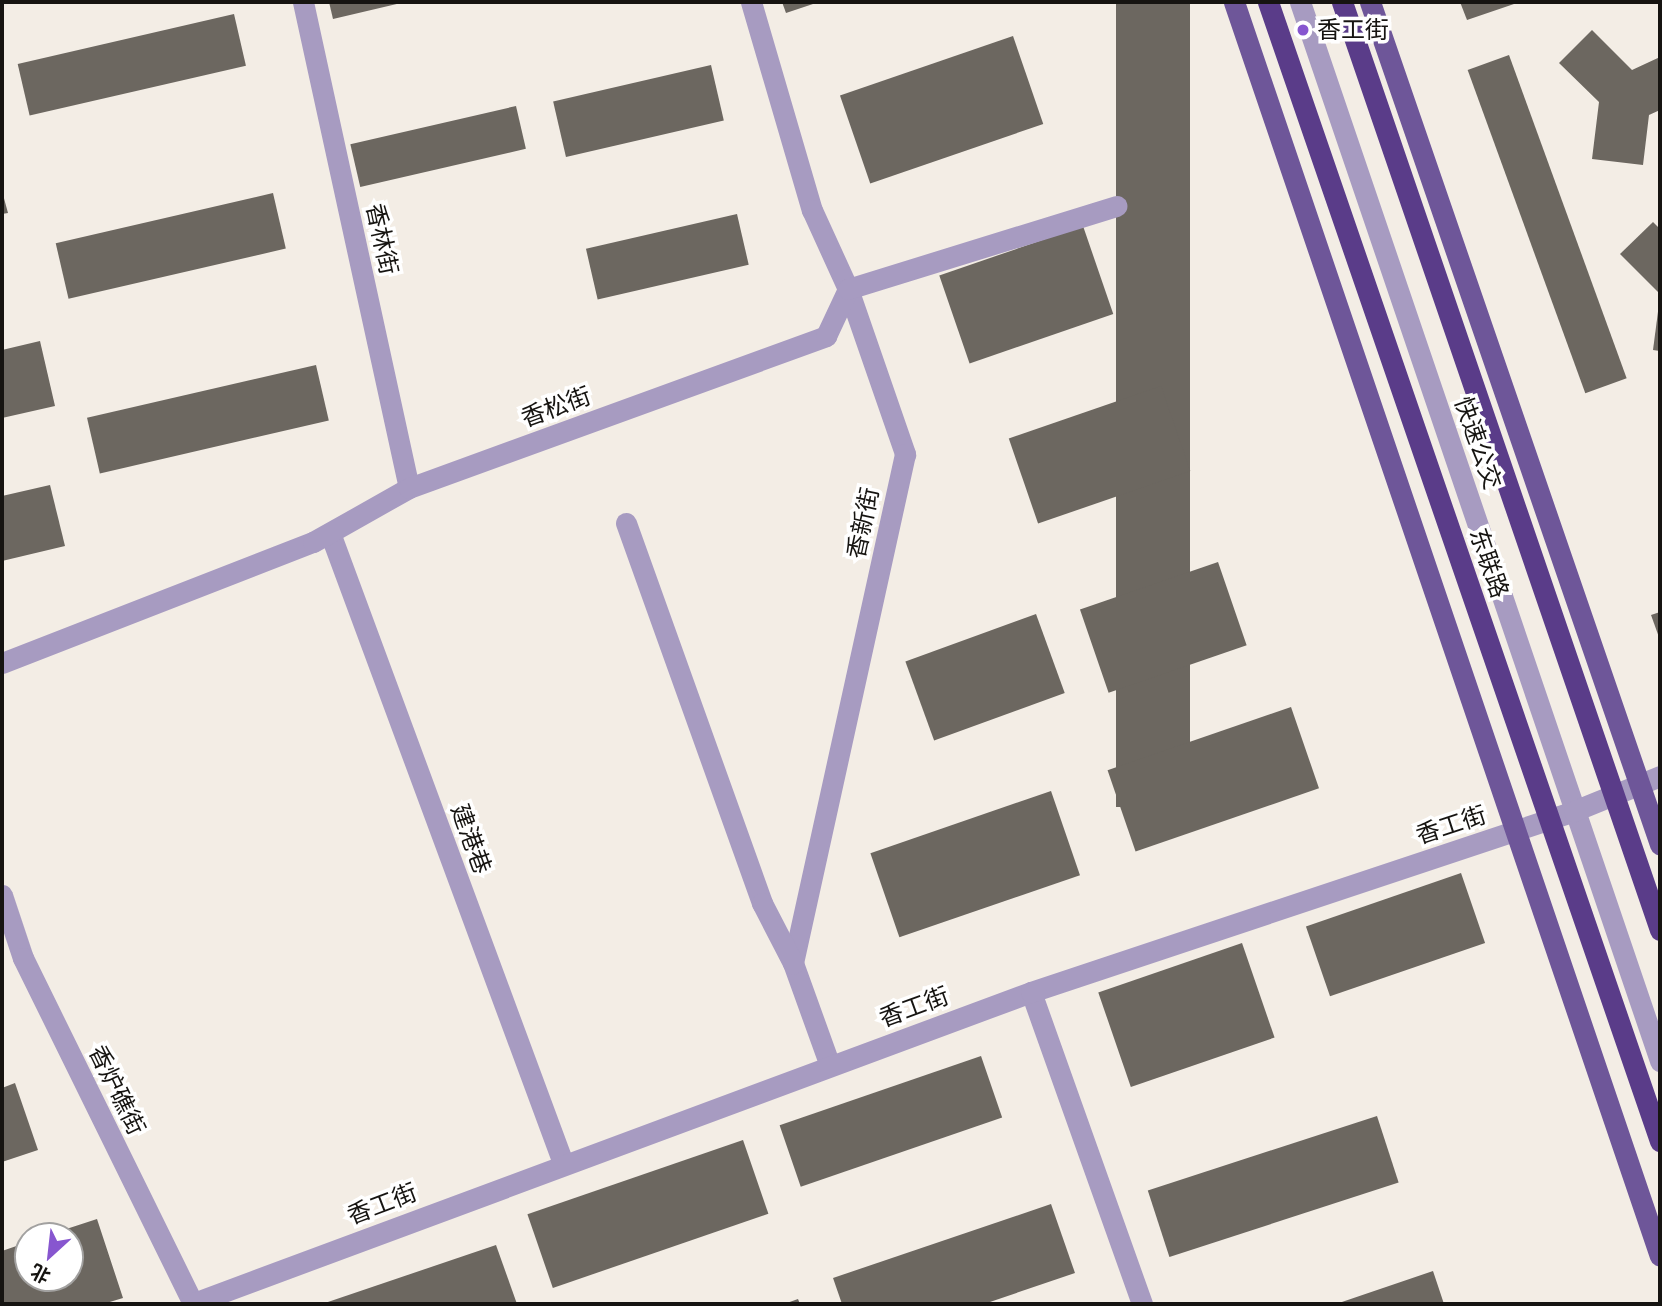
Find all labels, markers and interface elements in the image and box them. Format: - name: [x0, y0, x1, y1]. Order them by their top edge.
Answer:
- place label: 香工街: [1317, 16, 1389, 44]
- marker: 香工街: [1295, 22, 1311, 38]
- street label: 香林街: [360, 201, 404, 277]
- street label: 香松街: [517, 381, 595, 433]
- street label: 快速公交: [1449, 393, 1507, 493]
- street label: 香新街: [841, 485, 885, 561]
- street label: 东联路: [1464, 524, 1514, 602]
- street label: 建港巷: [445, 800, 497, 878]
- street label: 香工街: [1412, 800, 1490, 850]
- street label: 香工街: [875, 981, 953, 1033]
- street label: 香炉礁街: [83, 1041, 151, 1139]
- street label: 香工街: [343, 1178, 421, 1230]
- north arrow: [14, 1222, 84, 1292]
- text: 北: [26, 1259, 54, 1289]

